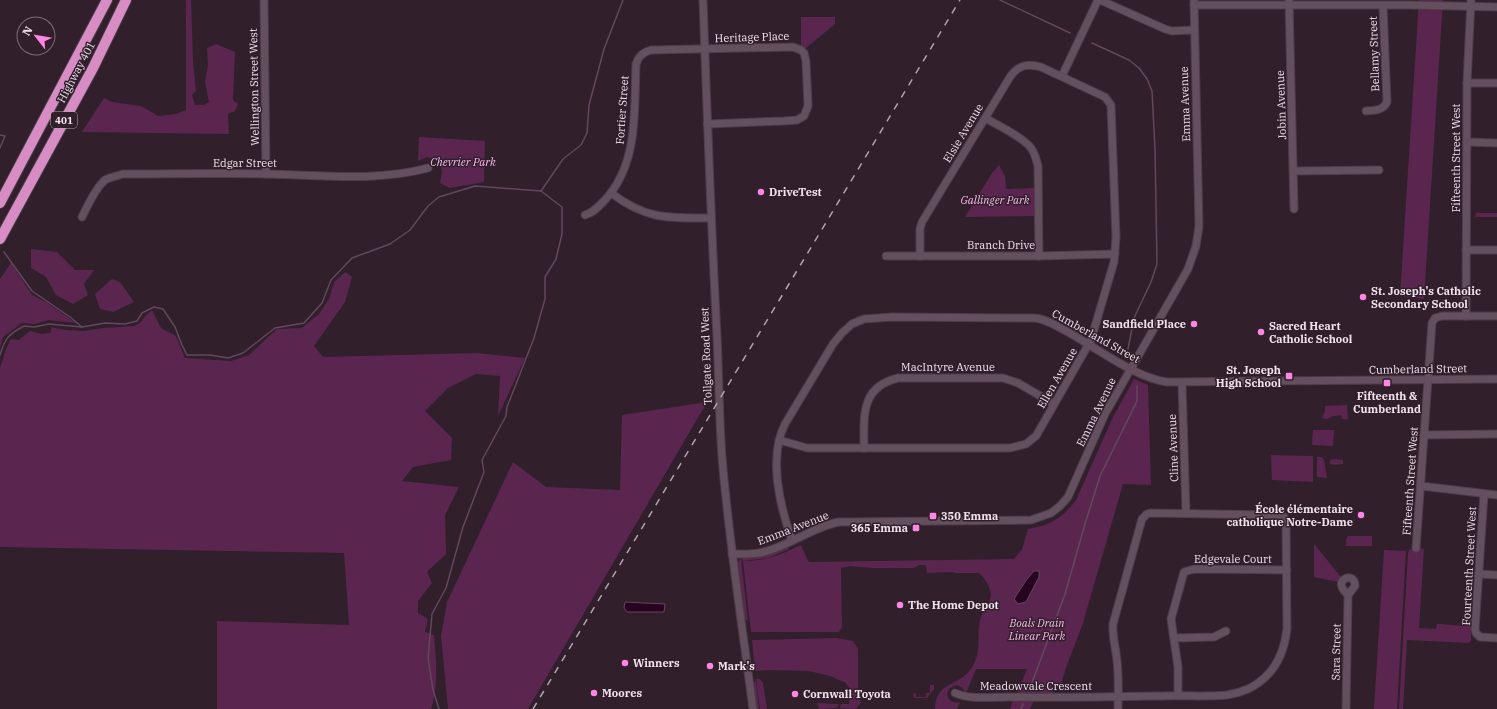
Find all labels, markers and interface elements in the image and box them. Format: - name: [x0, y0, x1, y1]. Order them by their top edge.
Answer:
- north arrow: [16, 16, 56, 56]
- street label: Bellamy Street: [1366, 16, 1382, 92]
- text: N: [19, 23, 36, 38]
- street label: Wellington Street West: [246, 28, 262, 146]
- street label: Heritage Place: [714, 29, 790, 45]
- street label: Highway 401: [54, 39, 98, 105]
- street label: Emma Avenue: [1177, 66, 1193, 142]
- street label: Jobin Avenue: [1273, 70, 1289, 140]
- street label: Fortier Street: [613, 75, 631, 145]
- street label: Elsie Avenue: [940, 101, 986, 165]
- street label: Fifteenth Street West: [1449, 104, 1463, 212]
- road number: 401: [51, 112, 77, 128]
- park label: Chevrier Park: [430, 155, 496, 169]
- street label: Edgar Street: [213, 156, 277, 170]
- place label: DriveTest: [769, 185, 822, 199]
- marker: DriveTest: [756, 187, 766, 197]
- park label: Gallinger Park: [960, 193, 1030, 207]
- street label: Branch Drive: [967, 238, 1035, 252]
- place label: St. Joseph's Catholic Secondary School: [1371, 284, 1481, 311]
- marker: St. Joseph's Catholic Secondary School: [1358, 292, 1368, 302]
- street label: Cumberland Street: [1050, 306, 1143, 366]
- street label: Tollgate Road West: [697, 307, 715, 405]
- place label: Sandfield Place: [1103, 317, 1186, 331]
- marker: Sandfield Place: [1189, 319, 1199, 329]
- place label: Sacred Heart Catholic School: [1269, 319, 1353, 346]
- marker: Sacred Heart Catholic School: [1256, 327, 1266, 337]
- street label: Ellen Avenue: [1034, 345, 1080, 411]
- street label: MacIntyre Avenue: [901, 360, 995, 374]
- street label: Cumberland Street: [1369, 361, 1467, 377]
- place label: St. Joseph High School: [1216, 363, 1281, 390]
- marker: St. Joseph High School: [1284, 371, 1294, 381]
- street label: Emma Avenue: [1073, 375, 1119, 449]
- marker: Fifteenth & Cumberland: [1382, 378, 1392, 388]
- place label: Fifteenth & Cumberland: [1353, 389, 1421, 416]
- street label: Cline Avenue: [1165, 414, 1181, 482]
- street label: Fifteenth Street West: [1399, 426, 1421, 536]
- place label: École élémentaire catholique Notre-Dame: [1226, 501, 1353, 529]
- street label: Fourteenth Street West: [1459, 506, 1479, 626]
- street label: Emma Avenue: [755, 508, 831, 548]
- place label: 350 Emma: [941, 509, 998, 523]
- marker: École élémentaire catholique Notre-Dame: [1356, 510, 1366, 520]
- marker: 350 Emma: [928, 511, 938, 521]
- place label: 365 Emma: [851, 521, 908, 535]
- marker: 365 Emma: [911, 523, 921, 533]
- street label: Edgevale Court: [1194, 552, 1272, 566]
- place label: The Home Depot: [908, 598, 999, 612]
- marker: The Home Depot: [895, 600, 905, 610]
- park label: Boals Drain Linear Park: [1008, 616, 1065, 643]
- street label: Sara Street: [1329, 623, 1343, 681]
- place label: Winners: [633, 656, 680, 670]
- marker: Winners: [620, 658, 630, 668]
- place label: Mark's: [718, 659, 755, 673]
- marker: Mark's: [705, 661, 715, 671]
- street label: Meadowvale Crescent: [980, 679, 1092, 693]
- place label: Moores: [602, 686, 642, 700]
- place label: Cornwall Toyota: [803, 687, 891, 701]
- marker: Moores: [589, 688, 599, 698]
- marker: Cornwall Toyota: [790, 689, 800, 699]

